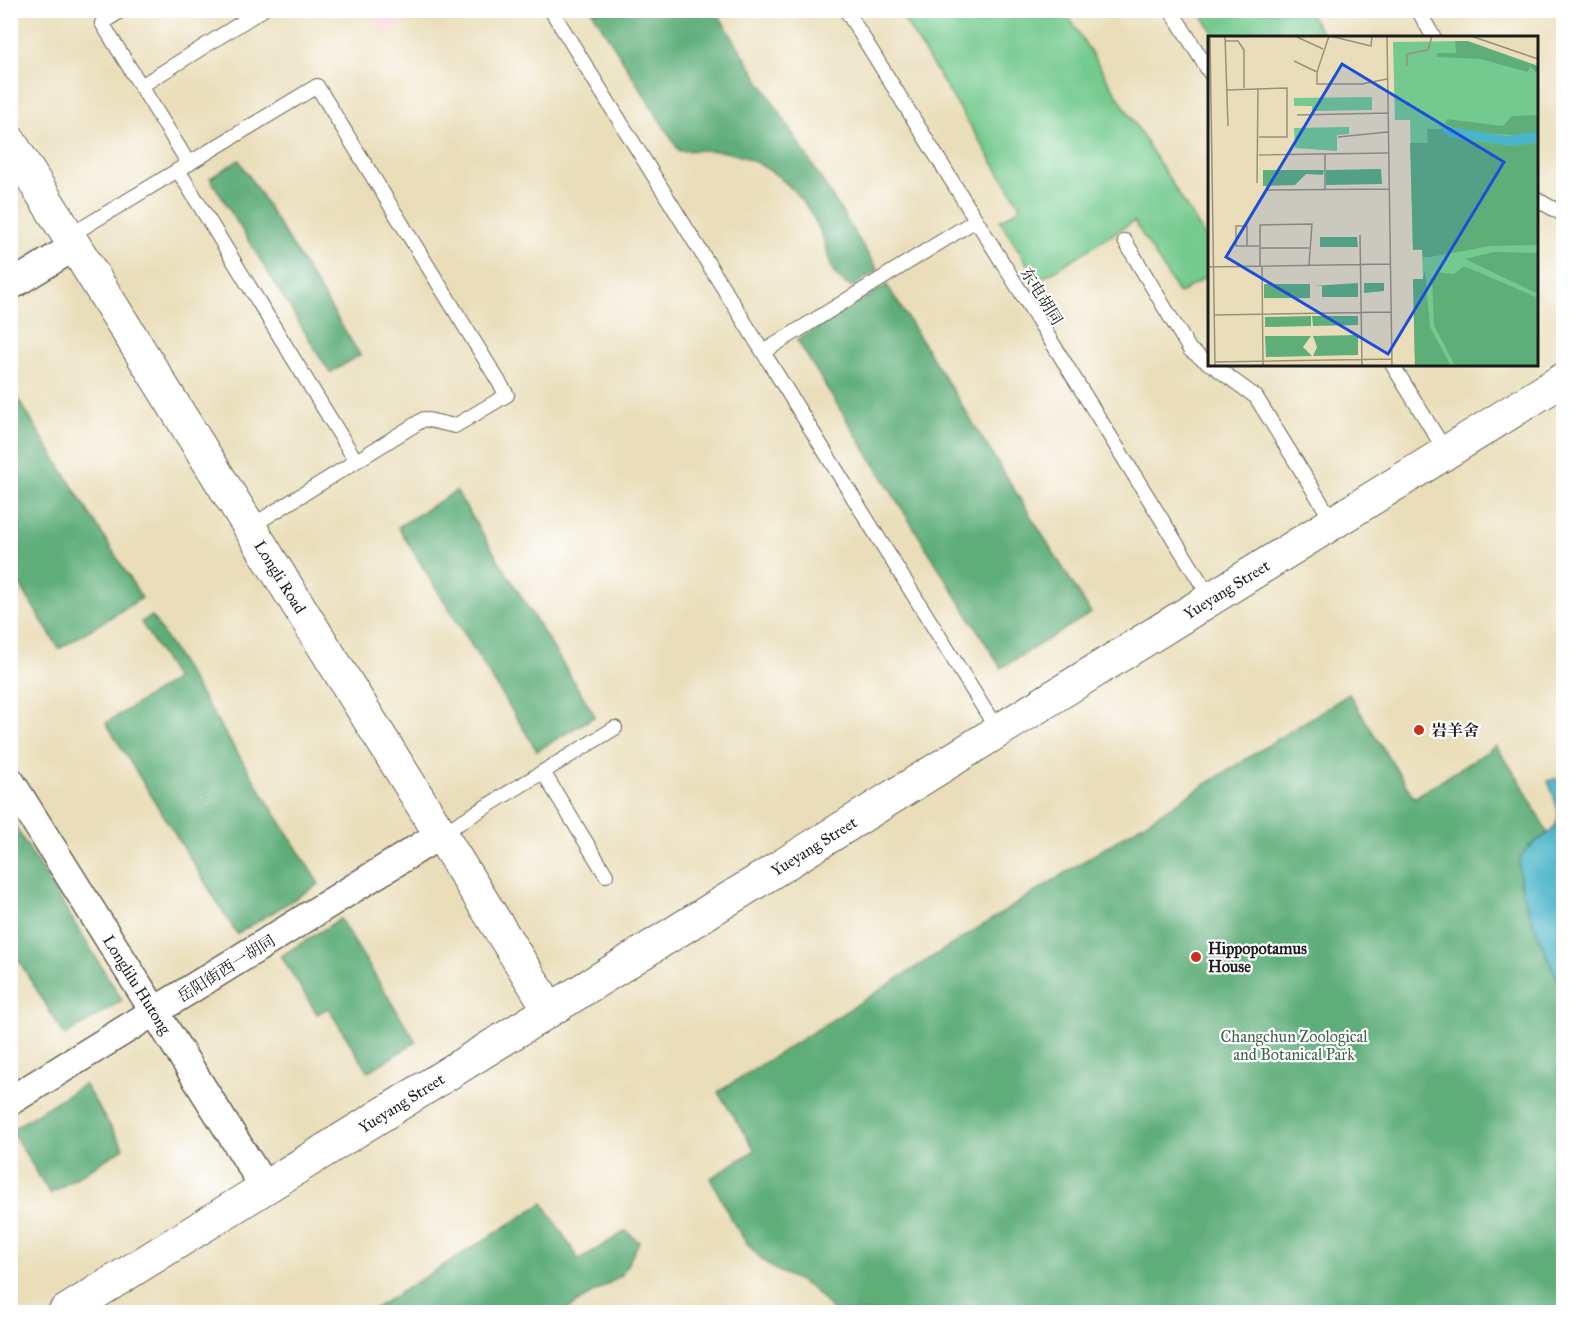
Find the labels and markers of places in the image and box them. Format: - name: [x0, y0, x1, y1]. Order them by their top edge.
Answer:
- place label: 岩羊舍: [1431, 721, 1479, 740]
- marker: 岩羊舍: [1412, 723, 1426, 737]
- place label: Hippopotamus House: [1208, 939, 1307, 976]
- marker: Hippopotamus House: [1189, 950, 1203, 964]

